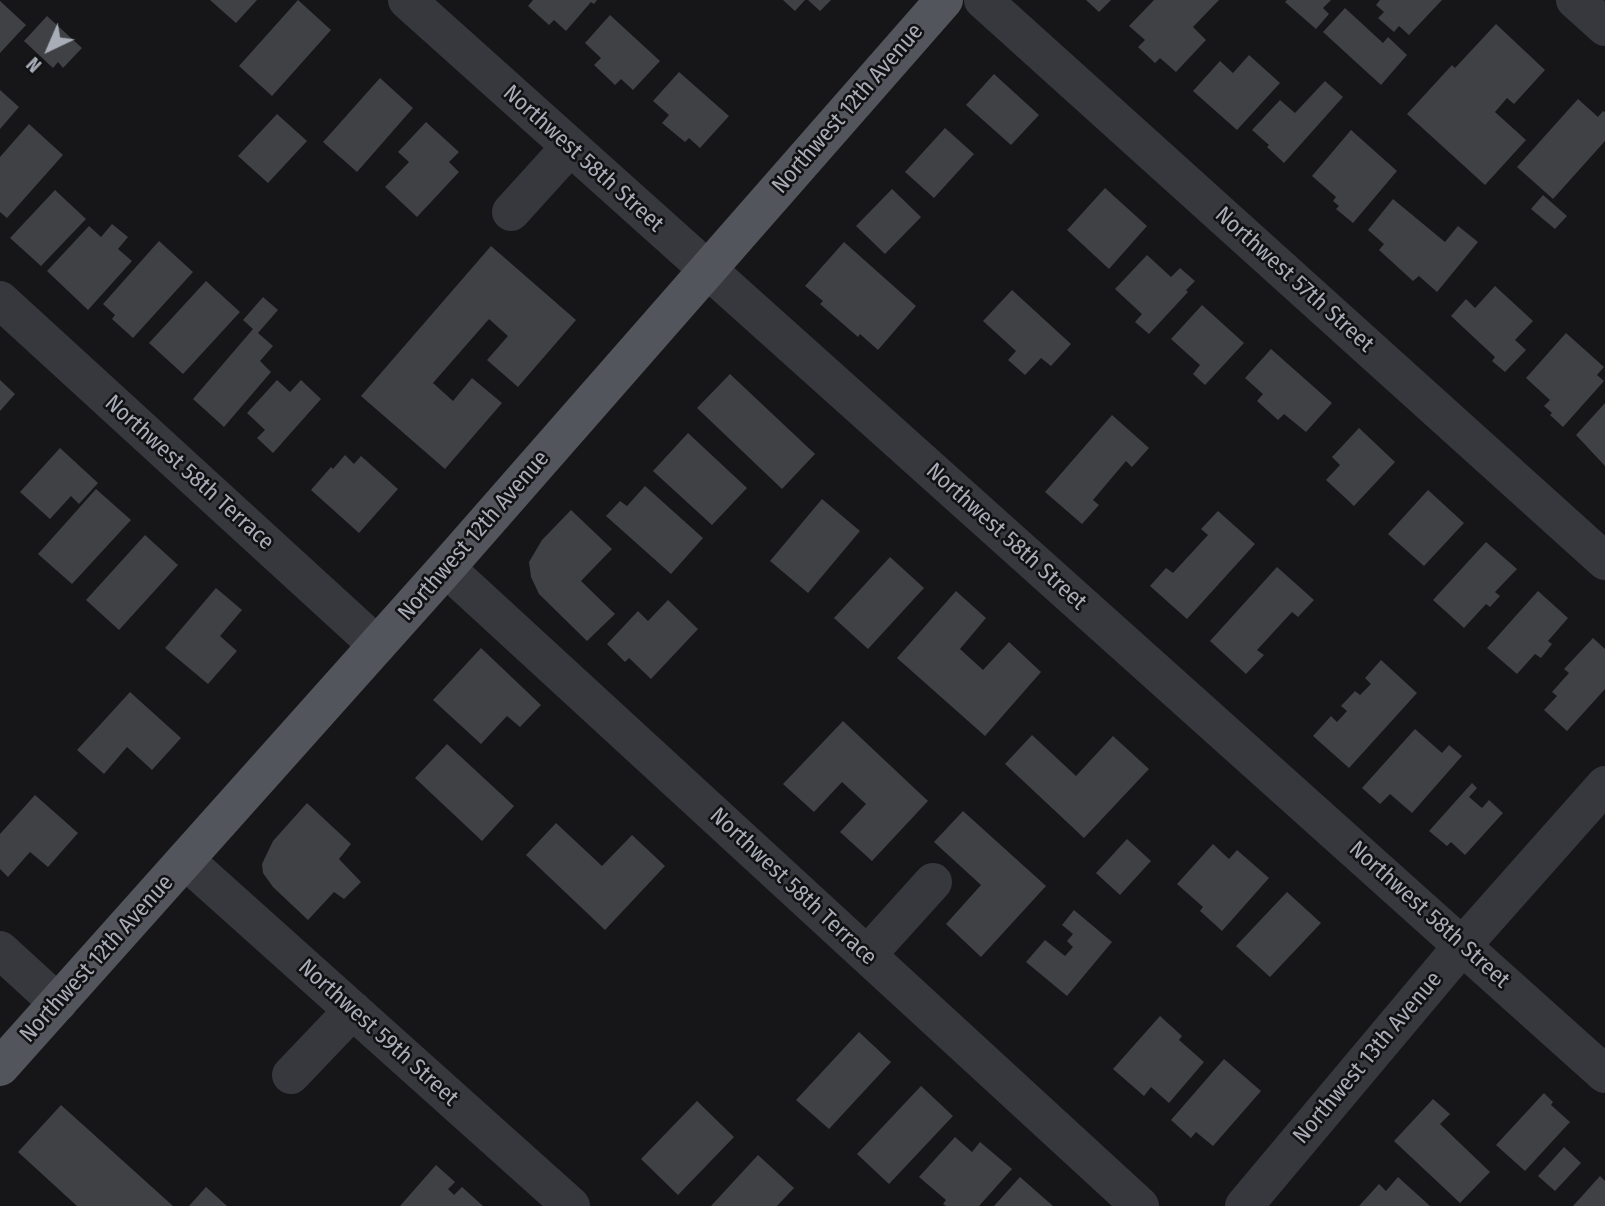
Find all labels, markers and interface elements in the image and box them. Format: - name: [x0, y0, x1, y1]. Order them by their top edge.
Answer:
- north arrow: [14, 14, 84, 84]
- street label: Northwest 12th Avenue: [767, 18, 929, 200]
- text: N: [22, 52, 46, 77]
- street label: Northwest 58th Street: [497, 80, 669, 238]
- street label: Northwest 57th Street: [1209, 202, 1379, 358]
- street label: Northwest 58th Terrace: [99, 390, 279, 556]
- street label: Northwest 12th Avenue: [393, 445, 555, 627]
- street label: Northwest 58th Street: [920, 458, 1092, 616]
- street label: Northwest 58th Terrace: [704, 803, 882, 971]
- street label: Northwest 58th Street: [1343, 836, 1515, 994]
- street label: Northwest 12th Avenue: [14, 869, 180, 1049]
- street label: Northwest 59th Street: [292, 954, 464, 1112]
- street label: Northwest 13th Avenue: [1288, 966, 1448, 1150]

